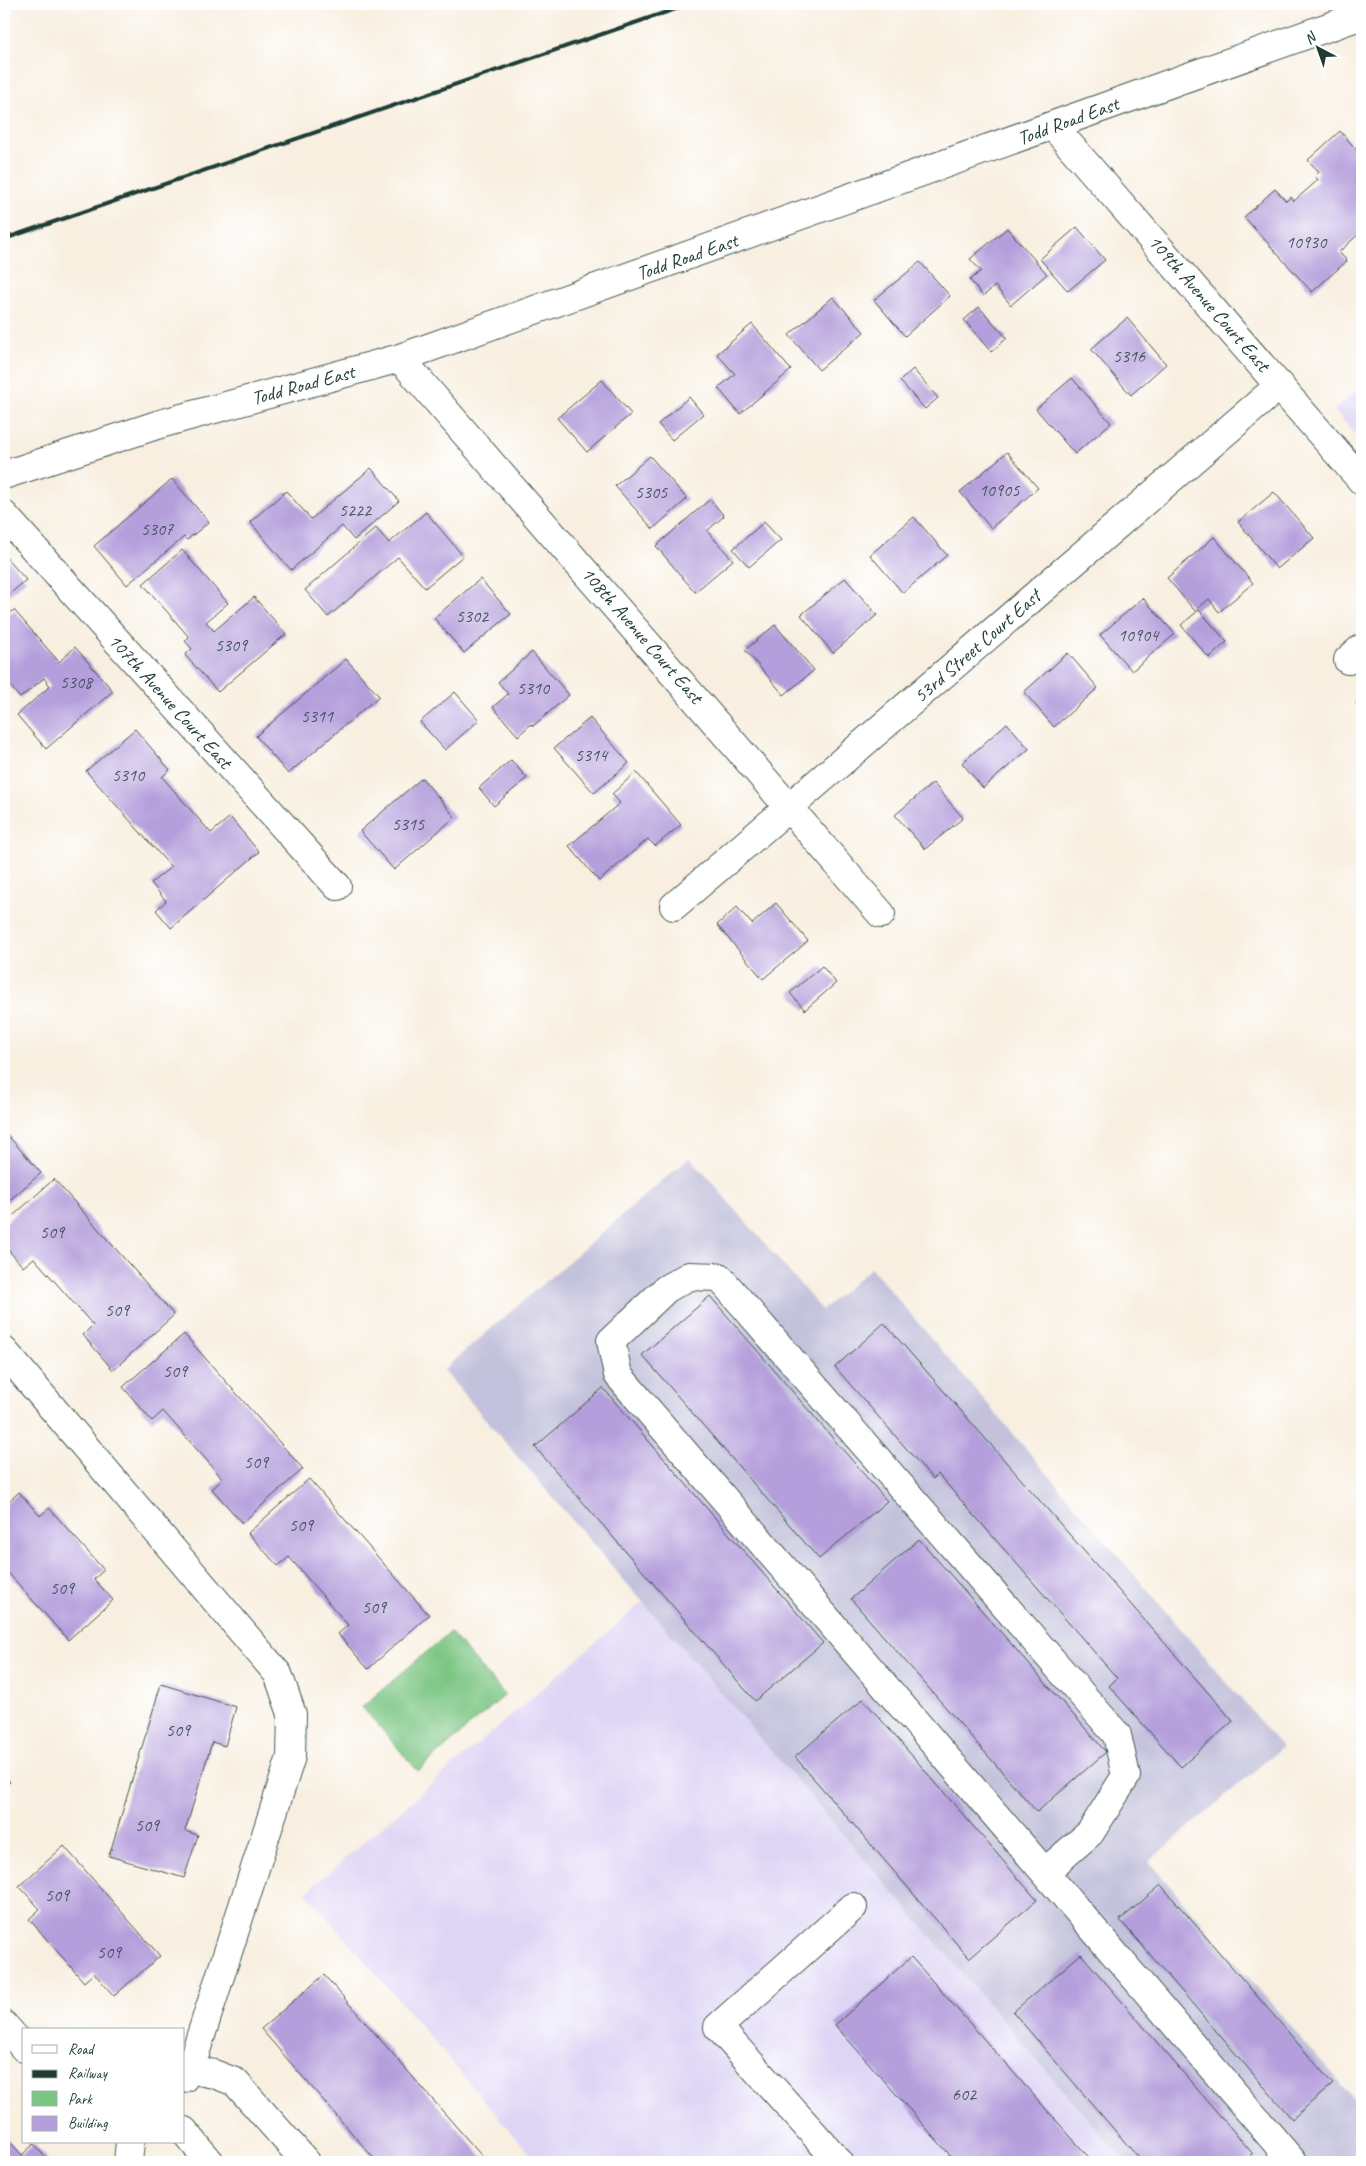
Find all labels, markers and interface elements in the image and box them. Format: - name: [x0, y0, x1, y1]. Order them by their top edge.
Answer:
- north arrow: [1294, 22, 1344, 72]
- text: N: [1301, 28, 1320, 48]
- street label: Todd Road East: [1014, 90, 1124, 151]
- street label: Todd Road East: [633, 227, 743, 286]
- street label: 109th Avenue Court East: [1143, 229, 1277, 378]
- house number: 10930: [1286, 231, 1328, 253]
- house number: 5316: [1113, 345, 1146, 367]
- street label: Todd Road East: [249, 359, 360, 411]
- house number: 10905: [979, 479, 1020, 501]
- house number: 5305: [635, 481, 668, 503]
- house number: 5222: [339, 499, 373, 521]
- house number: 5307: [141, 518, 174, 540]
- street label: 108th Avenue Court East: [576, 561, 710, 710]
- street label: 53rd Street Court East: [908, 582, 1048, 708]
- house number: 5302: [456, 605, 490, 627]
- house number: 10904: [1118, 624, 1160, 646]
- street label: 107th Avenue Court East: [103, 628, 239, 775]
- house number: 5309: [215, 634, 249, 656]
- house number: 5308: [60, 671, 94, 693]
- house number: 5310: [517, 677, 551, 699]
- house number: 5311: [301, 705, 334, 727]
- house number: 5314: [575, 744, 609, 766]
- house number: 5310: [112, 764, 146, 786]
- house number: 5315: [392, 813, 425, 835]
- house number: 509: [40, 1221, 66, 1243]
- house number: 509: [105, 1299, 131, 1321]
- house number: 509: [163, 1360, 189, 1382]
- house number: 509: [244, 1451, 270, 1473]
- house number: 509: [289, 1514, 315, 1536]
- house number: 509: [50, 1577, 76, 1599]
- house number: 509: [362, 1596, 388, 1618]
- house number: 509: [166, 1719, 192, 1741]
- house number: 509: [135, 1814, 161, 1836]
- house number: 509: [45, 1884, 71, 1906]
- house number: 509: [97, 1941, 123, 1963]
- legend: [22, 2028, 185, 2144]
- text: Road: [68, 2040, 95, 2059]
- text: Railway: [68, 2064, 109, 2083]
- house number: 602: [952, 2083, 978, 2105]
- text: Park: [68, 2090, 93, 2109]
- text: Building: [68, 2114, 108, 2133]

